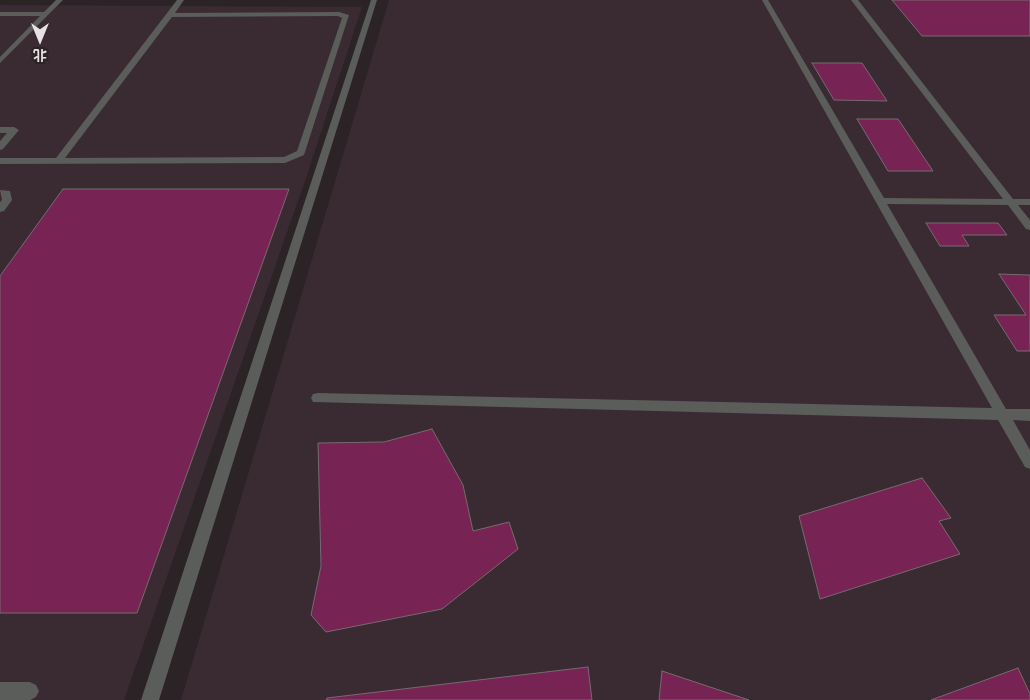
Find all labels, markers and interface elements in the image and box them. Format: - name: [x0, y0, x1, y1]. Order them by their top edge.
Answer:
- north arrow: [15, 15, 65, 65]
- text: 北: [33, 47, 47, 64]

